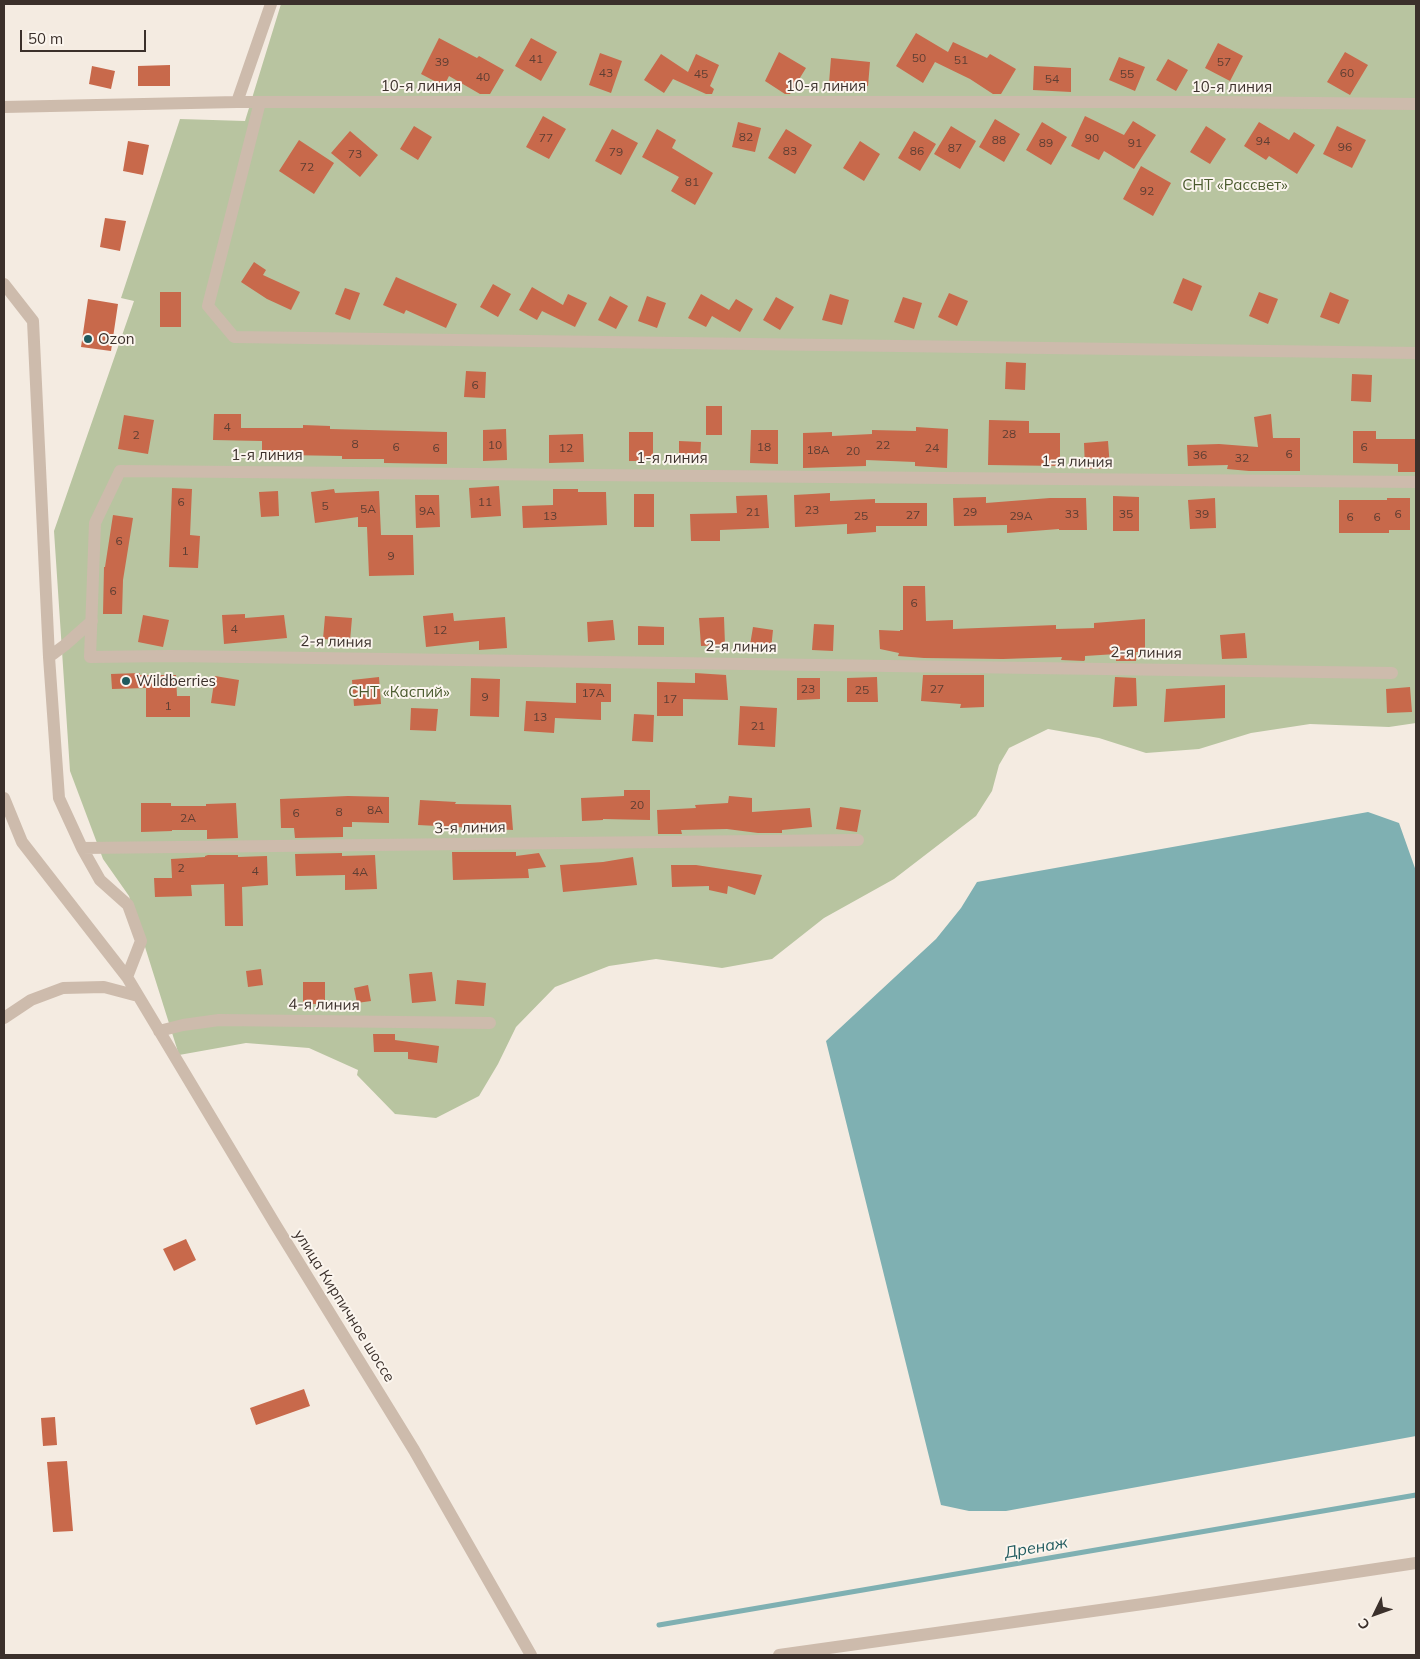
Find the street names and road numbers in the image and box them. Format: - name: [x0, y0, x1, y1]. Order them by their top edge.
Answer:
- street label: 10-я линия: [381, 77, 461, 95]
- street label: 10-я линия: [786, 77, 866, 95]
- street label: 10-я линия: [1192, 78, 1272, 96]
- street label: 1-я линия: [231, 446, 303, 464]
- street label: 1-я линия: [636, 449, 708, 467]
- street label: 1-я линия: [1041, 452, 1113, 472]
- street label: 2-я линия: [300, 632, 372, 652]
- street label: 2-я линия: [705, 637, 777, 657]
- street label: 2-я линия: [1110, 643, 1182, 663]
- street label: 3-я линия: [434, 818, 506, 838]
- street label: 4-я линия: [288, 995, 360, 1015]
- street label: улица Кирпичное шоссе: [290, 1227, 398, 1385]

